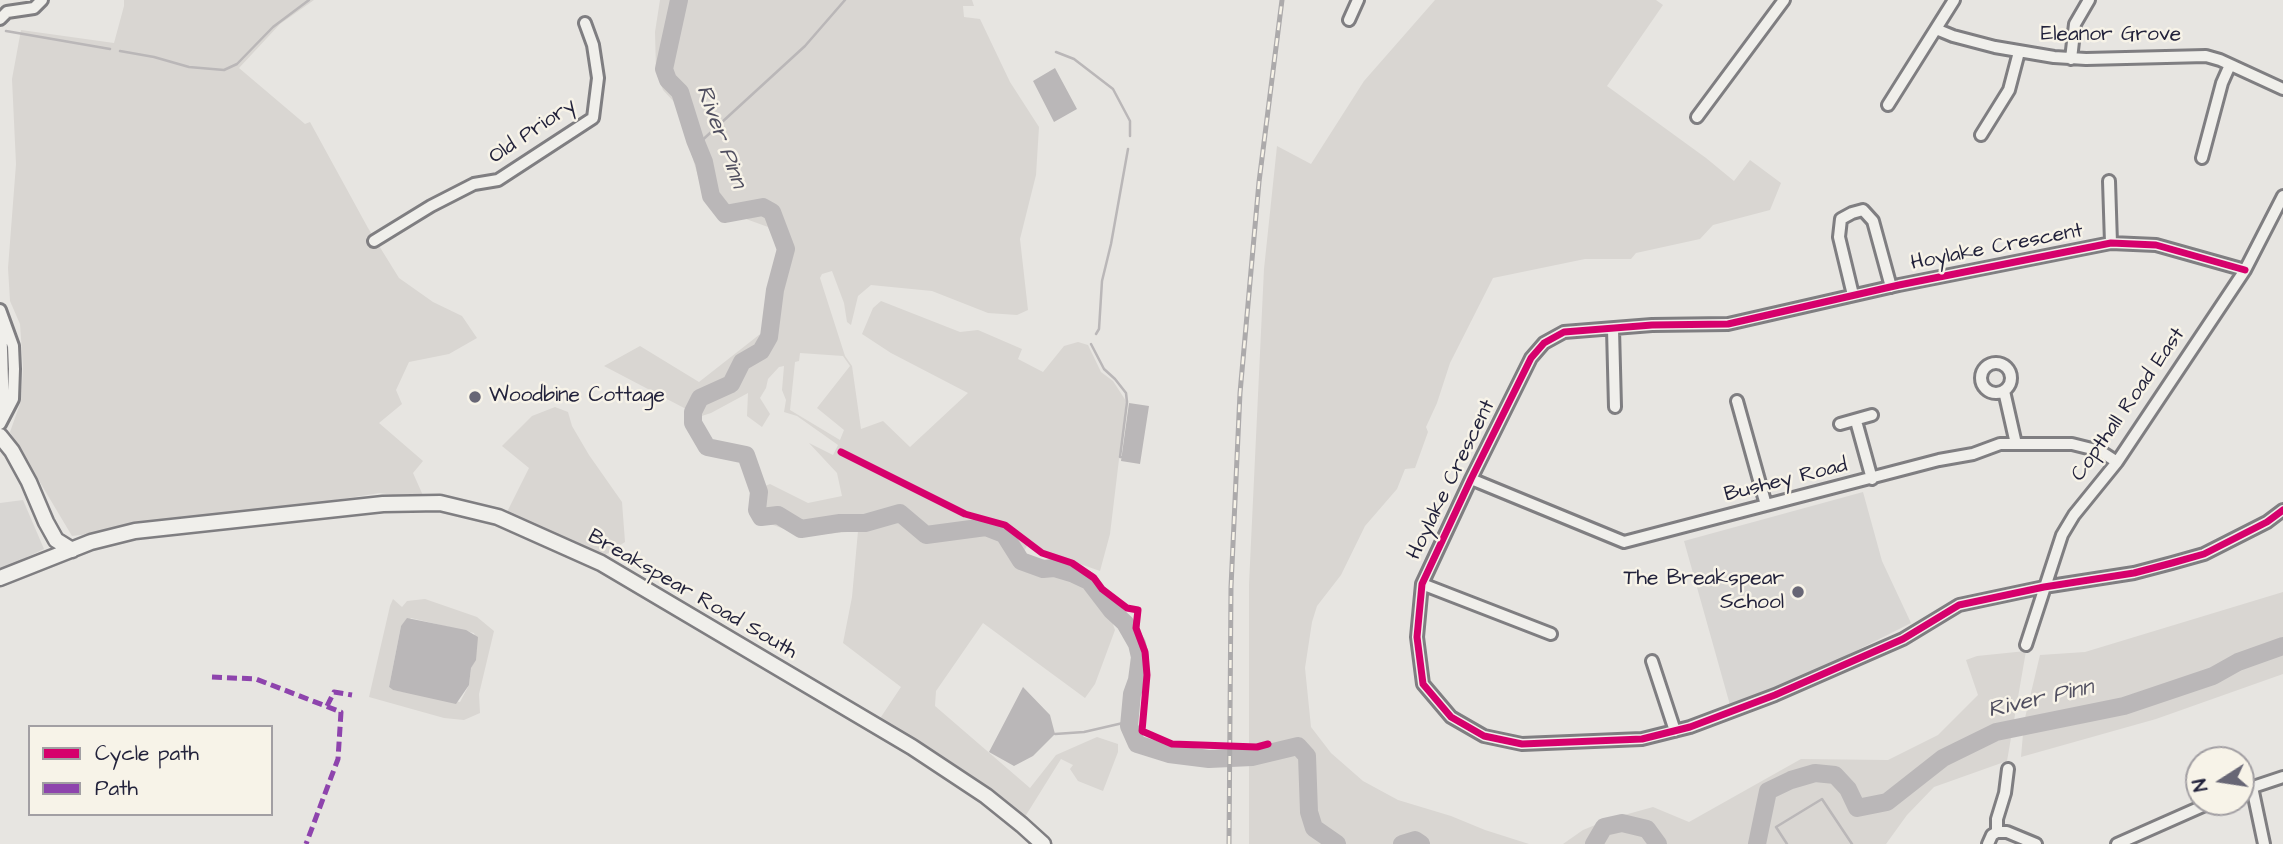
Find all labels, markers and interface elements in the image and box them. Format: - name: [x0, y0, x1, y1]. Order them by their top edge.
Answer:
- street label: Eleanor Grove: [2041, 23, 2181, 49]
- water label: River Pinn: [689, 82, 751, 192]
- street label: Old Priory: [485, 94, 581, 170]
- street label: Hoylake Crescent: [1909, 219, 2085, 277]
- street label: Copthall Road East: [2067, 323, 2191, 487]
- place label: Woodbine Cottage: [489, 384, 665, 410]
- marker: Woodbine Cottage: [467, 389, 483, 405]
- street label: Hoylake Crescent: [1402, 396, 1502, 564]
- street label: Bushey Road: [1722, 454, 1850, 508]
- street label: Breakspear Road South: [583, 525, 801, 665]
- place label: The Breakspear School: [1623, 567, 1784, 617]
- marker: The Breakspear School: [1790, 584, 1806, 600]
- water label: River Pinn: [1986, 674, 2096, 726]
- legend: [28, 725, 273, 816]
- text: Cycle path: [95, 739, 199, 768]
- north arrow: [2185, 746, 2255, 816]
- text: Path: [95, 774, 138, 803]
- text: N: [2186, 776, 2215, 794]

